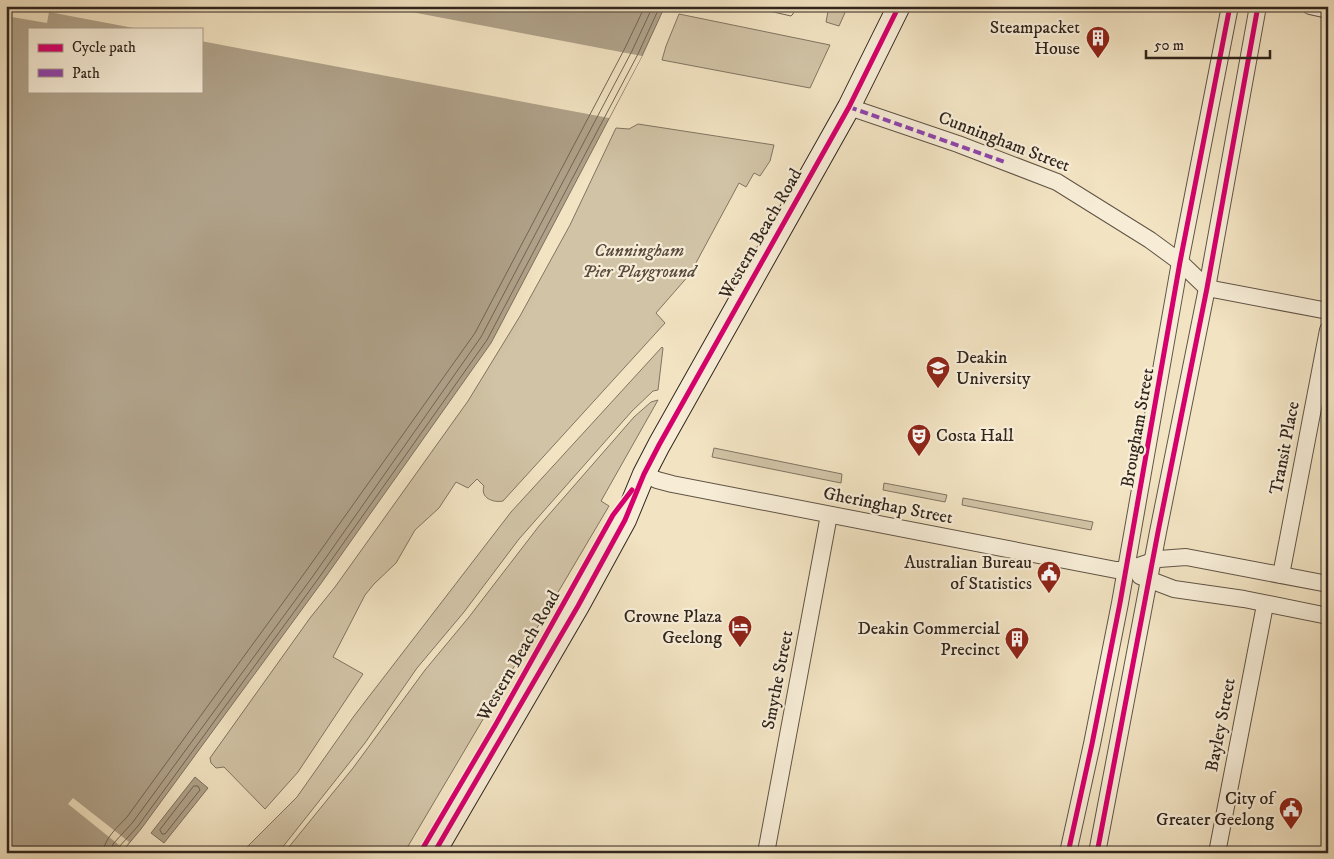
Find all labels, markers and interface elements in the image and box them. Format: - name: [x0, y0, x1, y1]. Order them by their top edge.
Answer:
- place label: Steampacket House: [990, 17, 1080, 60]
- building icon: Steampacket House: [1085, 25, 1111, 59]
- legend: [28, 28, 202, 92]
- scale bar: [1146, 28, 1270, 60]
- text: 50 m: [1154, 36, 1184, 55]
- text: Cycle path: [72, 38, 136, 57]
- text: Path: [72, 64, 100, 83]
- street label: Cunningham Street: [935, 107, 1073, 177]
- street label: Western Beach Road: [714, 165, 807, 304]
- park label: Cunningham Pier Playground: [582, 240, 698, 283]
- place label: Deakin University: [956, 347, 1031, 390]
- school or university icon: Deakin University: [925, 355, 951, 389]
- street label: Brougham Street: [1117, 366, 1159, 490]
- street label: Transit Place: [1265, 400, 1305, 496]
- theatre icon: Costa Hall: [906, 423, 932, 457]
- place label: Costa Hall: [936, 425, 1014, 447]
- street label: Gheringhap Street: [821, 483, 955, 529]
- place label: Australian Bureau of Statistics: [904, 552, 1032, 595]
- public building icon: Australian Bureau of Statistics: [1036, 560, 1062, 594]
- street label: Western Beach Road: [472, 587, 565, 726]
- place label: Crowne Plaza Geelong: [624, 606, 722, 649]
- hotel icon: Crowne Plaza Geelong: [727, 614, 753, 648]
- place label: Deakin Commercial Precinct: [857, 618, 1001, 661]
- building icon: Deakin Commercial Precinct: [1004, 626, 1030, 660]
- street label: Smythe Street: [758, 628, 798, 731]
- street label: Bayley Street: [1201, 676, 1241, 774]
- place label: City of Greater Geelong: [1156, 788, 1277, 831]
- public building icon: City of Greater Geelong: [1278, 796, 1304, 830]

